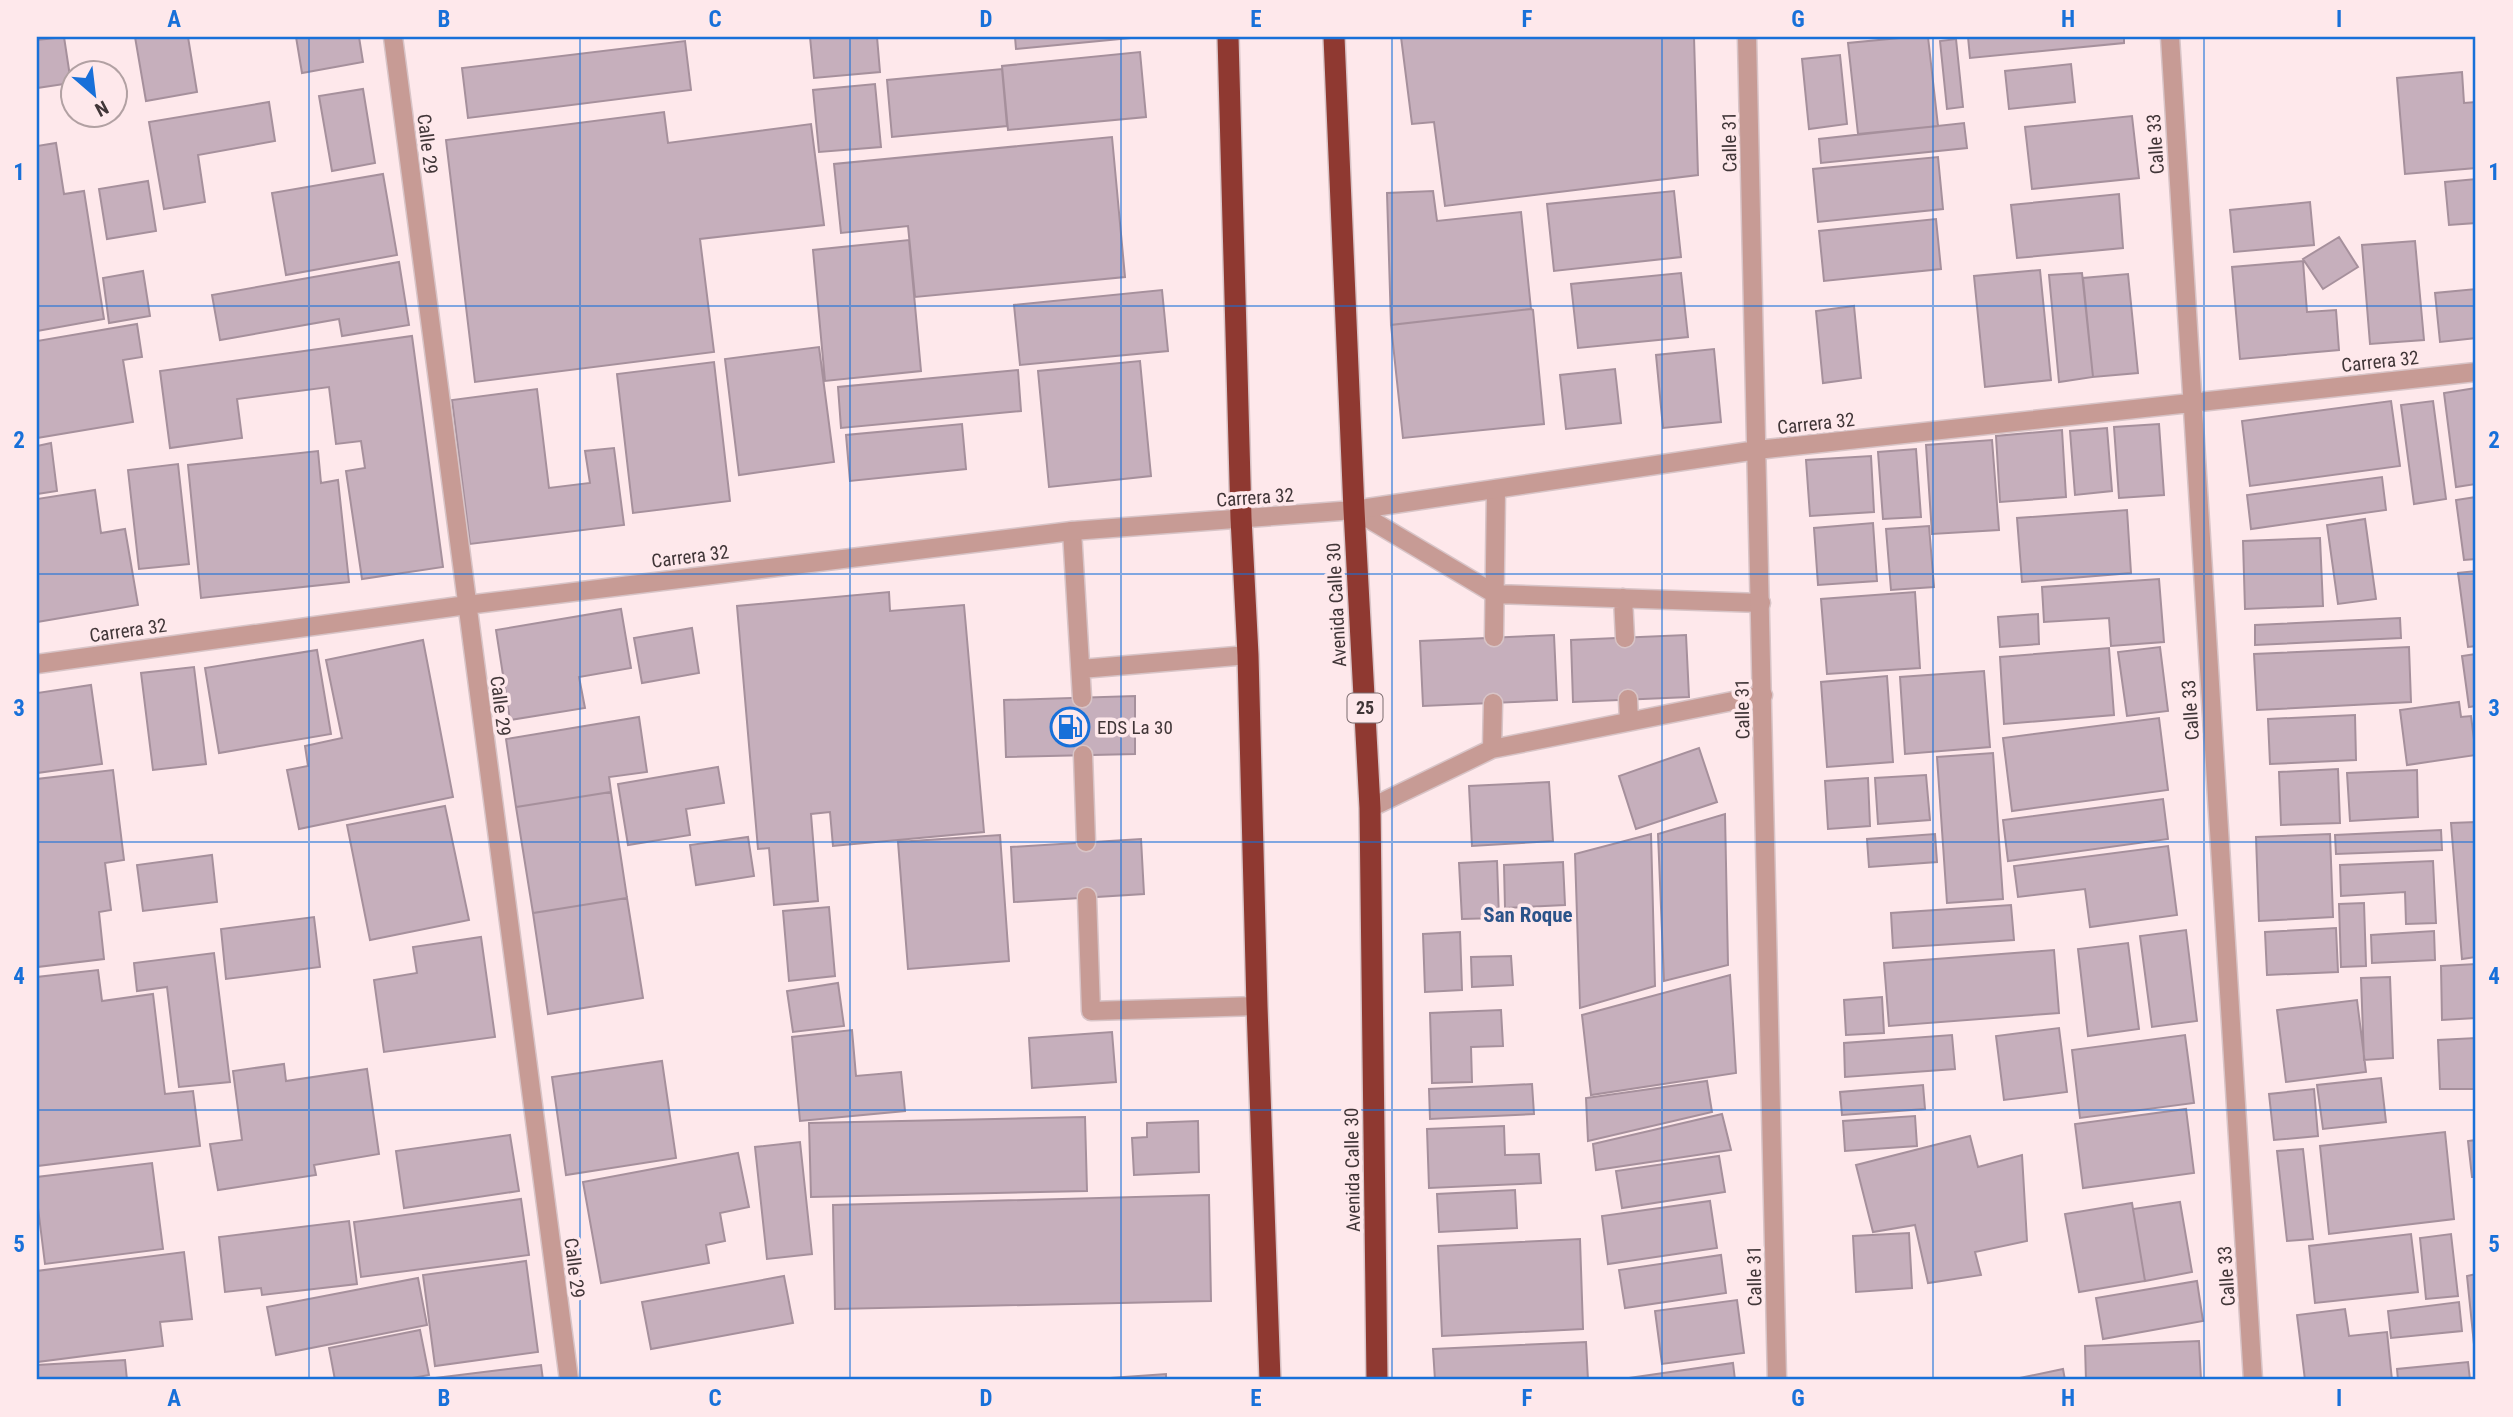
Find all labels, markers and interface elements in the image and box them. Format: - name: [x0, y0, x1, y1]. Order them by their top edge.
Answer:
- text: A: [167, 6, 181, 33]
- text: B: [438, 6, 450, 33]
- text: C: [708, 6, 722, 33]
- text: D: [980, 6, 993, 33]
- text: E: [1250, 6, 1262, 33]
- text: F: [1522, 6, 1533, 33]
- text: G: [1791, 6, 1805, 33]
- text: H: [2061, 6, 2075, 33]
- text: I: [2336, 6, 2342, 33]
- north arrow: [60, 60, 130, 130]
- text: N: [91, 96, 112, 121]
- street label: Calle 31: [1717, 111, 1742, 172]
- street label: Calle 29: [412, 113, 443, 176]
- street label: Calle 33: [2142, 113, 2169, 175]
- text: 1: [13, 159, 25, 186]
- text: 1: [2488, 159, 2500, 186]
- street label: Carrera 32: [2340, 346, 2420, 377]
- street label: Carrera 32: [1776, 408, 1856, 439]
- text: 2: [13, 427, 25, 454]
- text: 2: [2488, 427, 2500, 454]
- street label: Carrera 32: [1215, 483, 1295, 512]
- street label: Carrera 32: [650, 540, 730, 573]
- street label: Avenida Calle 30: [1322, 542, 1351, 668]
- street label: Carrera 32: [88, 614, 168, 647]
- street label: Calle 29: [485, 675, 516, 738]
- street label: Calle 31: [1730, 678, 1755, 739]
- street label: Calle 33: [2177, 679, 2204, 741]
- road number: 25: [1348, 694, 1382, 722]
- text: 3: [13, 695, 25, 722]
- text: 3: [2488, 695, 2500, 722]
- fuel station icon: EDS La 30: [1049, 706, 1091, 748]
- place label: EDS La 30: [1097, 716, 1173, 739]
- district label: San Roque: [1483, 903, 1573, 927]
- text: 4: [13, 963, 25, 990]
- text: 4: [2488, 963, 2500, 990]
- street label: Avenida Calle 30: [1340, 1108, 1365, 1232]
- text: 5: [13, 1231, 25, 1258]
- text: 5: [2488, 1231, 2500, 1258]
- street label: Calle 29: [559, 1237, 590, 1300]
- street label: Calle 31: [1742, 1245, 1767, 1306]
- street label: Calle 33: [2213, 1245, 2240, 1307]
- text: A: [167, 1385, 181, 1412]
- text: B: [438, 1385, 450, 1412]
- text: C: [708, 1385, 722, 1412]
- text: D: [980, 1385, 993, 1412]
- text: E: [1250, 1385, 1262, 1412]
- text: F: [1522, 1385, 1533, 1412]
- text: G: [1791, 1385, 1805, 1412]
- text: H: [2061, 1385, 2075, 1412]
- text: I: [2336, 1385, 2342, 1412]

